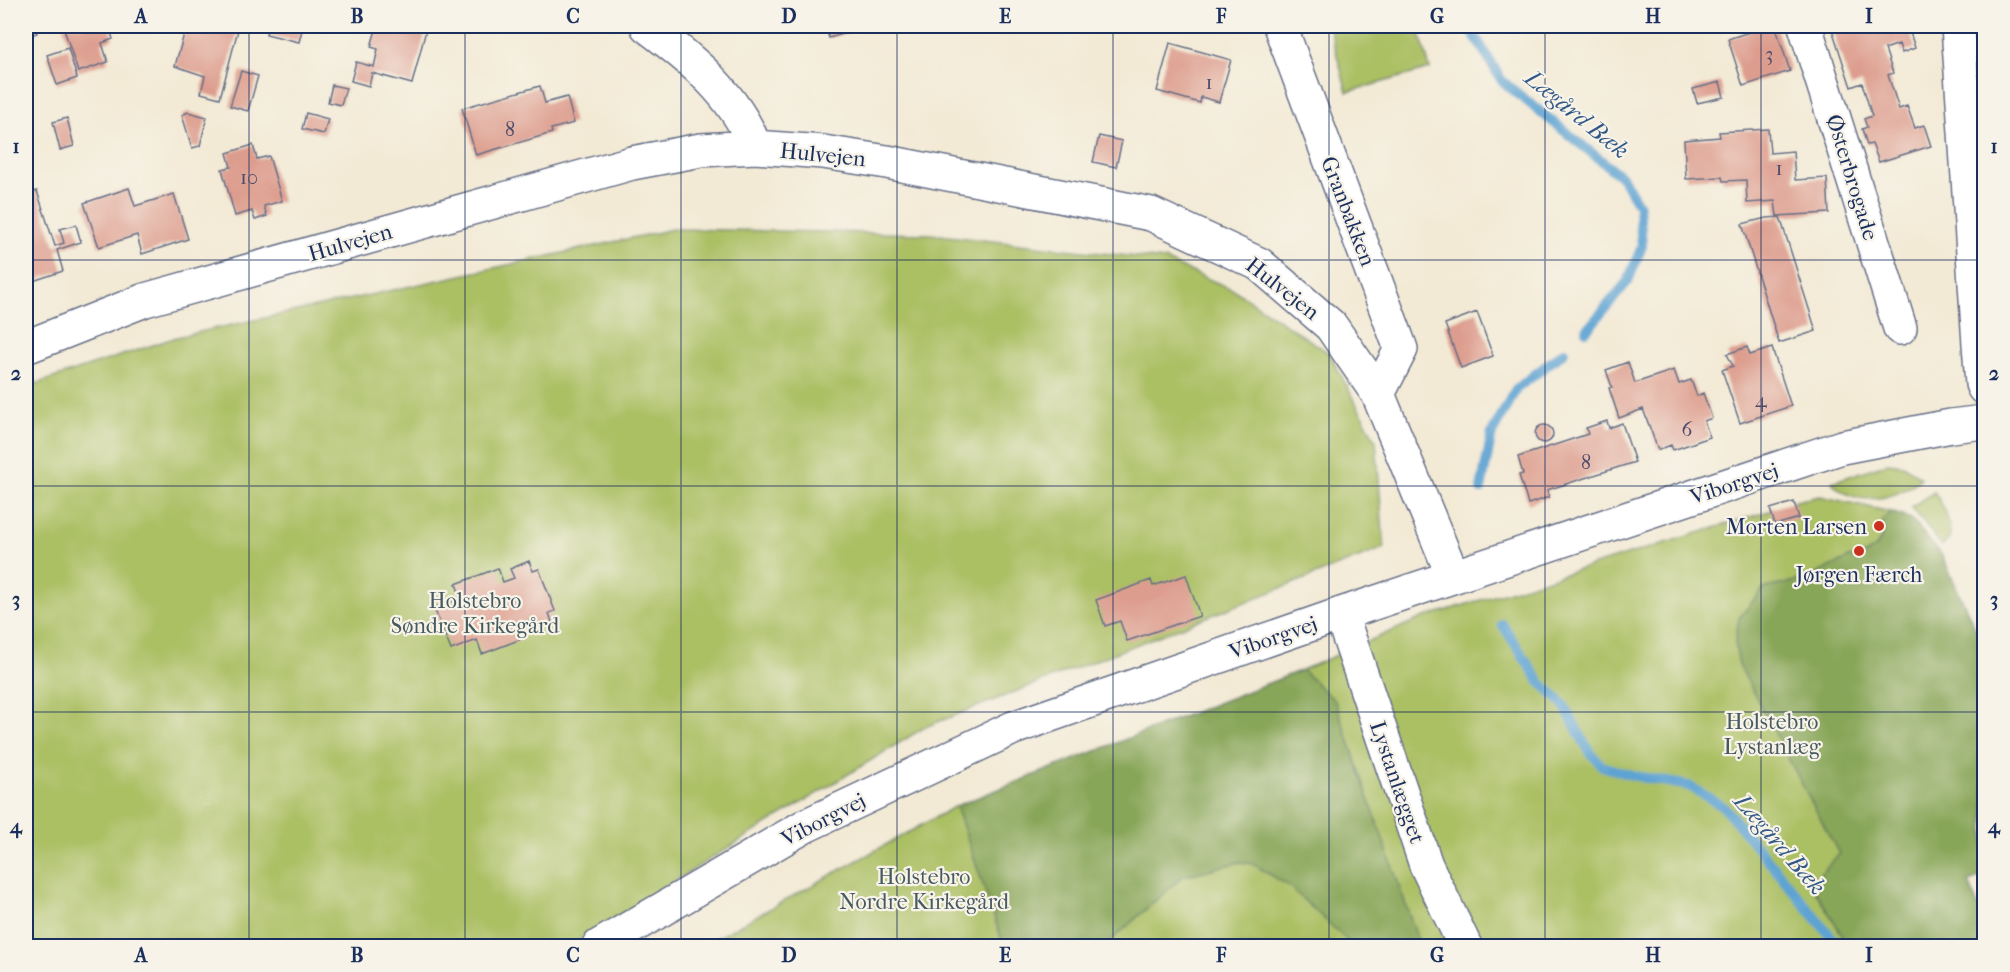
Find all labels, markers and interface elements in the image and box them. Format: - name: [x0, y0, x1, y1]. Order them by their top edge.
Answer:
- text: A: [133, 5, 149, 28]
- text: B: [350, 5, 364, 28]
- text: C: [566, 5, 580, 28]
- text: D: [781, 5, 797, 28]
- text: E: [999, 5, 1011, 28]
- text: F: [1215, 5, 1227, 28]
- text: G: [1430, 5, 1444, 28]
- text: H: [1645, 5, 1661, 28]
- text: I: [1865, 5, 1873, 28]
- house number: 3: [1765, 43, 1773, 66]
- water label: Lægård Bæk: [1518, 62, 1635, 164]
- house number: 1: [1205, 71, 1213, 94]
- street label: Østerbrogade: [1821, 111, 1884, 243]
- house number: 8: [505, 118, 515, 141]
- text: 1: [12, 135, 20, 158]
- text: 1: [1990, 135, 1998, 158]
- street label: Hulvejen: [779, 138, 867, 172]
- street label: Granbakken: [1315, 153, 1381, 270]
- house number: 1: [1775, 157, 1783, 180]
- house number: 10: [240, 166, 258, 189]
- street label: Hulvejen: [305, 219, 395, 267]
- street label: Hulvejen: [1240, 252, 1324, 326]
- text: 2: [11, 362, 21, 385]
- text: 2: [1989, 362, 1999, 385]
- house number: 4: [1755, 389, 1768, 412]
- house number: 6: [1682, 418, 1693, 441]
- house number: 8: [1581, 451, 1591, 474]
- street label: Viborgvej: [1686, 457, 1782, 511]
- place label: Morten Larsen: [1726, 514, 1867, 540]
- marker: Morten Larsen: [1872, 519, 1886, 533]
- marker: Jørgen Færch: [1852, 544, 1866, 558]
- place label: Jørgen Færch: [1794, 562, 1923, 588]
- text: 3: [12, 588, 20, 611]
- park label: Holstebro Søndre Kirkegård: [391, 588, 560, 639]
- text: 3: [1990, 588, 1998, 611]
- street label: Viborgvej: [1225, 611, 1321, 665]
- park label: Holstebro Lystanlæg: [1724, 709, 1821, 760]
- street label: Lystanlægget: [1364, 718, 1430, 847]
- water label: Lægård Bæk: [1727, 786, 1832, 901]
- street label: Viborgvej: [776, 788, 870, 853]
- text: 4: [9, 815, 23, 839]
- text: 4: [1987, 815, 2001, 839]
- park label: Holstebro Nordre Kirkegård: [839, 864, 1010, 915]
- text: A: [133, 944, 149, 967]
- text: B: [350, 944, 364, 967]
- text: C: [566, 944, 580, 967]
- text: D: [781, 944, 797, 967]
- text: E: [999, 944, 1011, 967]
- text: F: [1215, 944, 1227, 967]
- text: G: [1430, 944, 1444, 967]
- text: H: [1645, 944, 1661, 967]
- text: I: [1865, 944, 1873, 967]

